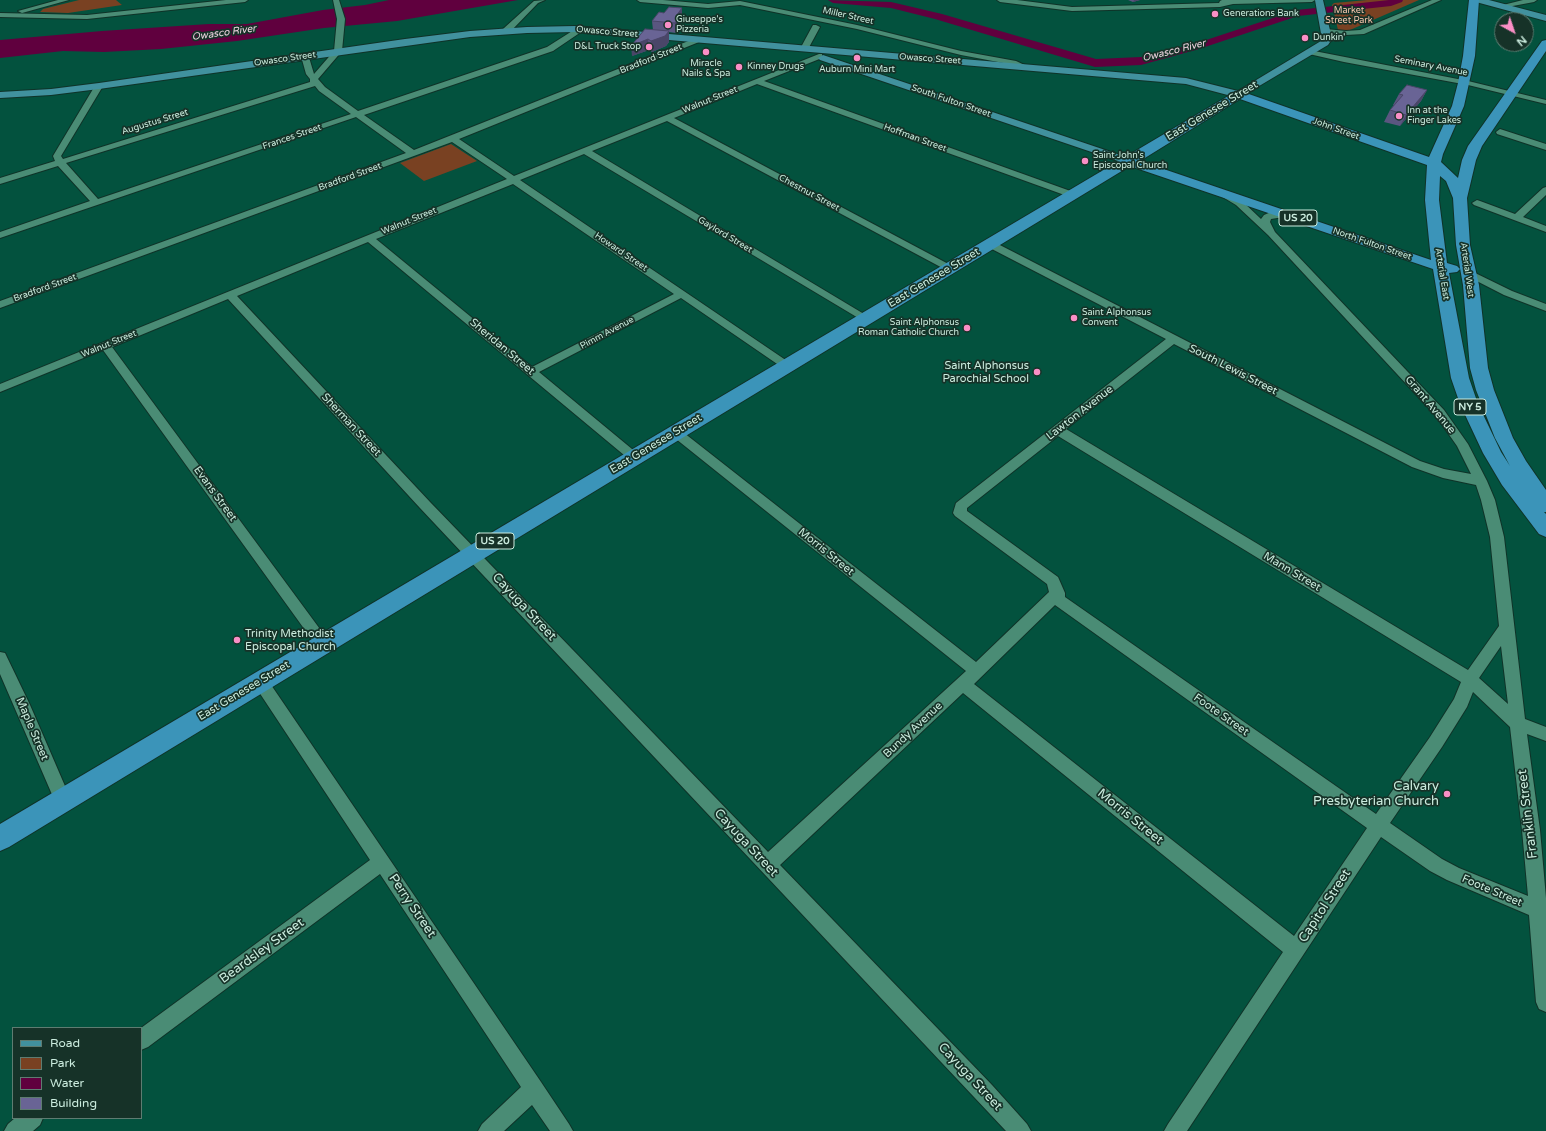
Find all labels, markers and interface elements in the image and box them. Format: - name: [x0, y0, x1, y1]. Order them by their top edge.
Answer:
- street label: Miller Street: [821, 5, 875, 27]
- park label: Market Street Park: [1325, 6, 1373, 27]
- marker: Generations Bank: [1210, 9, 1220, 19]
- place label: Generations Bank: [1223, 9, 1299, 19]
- north arrow: [1494, 12, 1534, 52]
- place label: Giuseppe's Pizzeria: [676, 15, 723, 36]
- marker: Giuseppe's Pizzeria: [663, 20, 673, 30]
- water label: Owasco River: [191, 23, 257, 43]
- street label: Owasco Street: [576, 24, 638, 40]
- marker: Dunkin': [1300, 33, 1310, 43]
- place label: Dunkin': [1313, 33, 1345, 43]
- text: N: [1514, 33, 1529, 49]
- water label: Owasco River: [1141, 37, 1207, 65]
- place label: D&L Truck Stop: [574, 42, 641, 52]
- street label: Bradford Street: [618, 42, 684, 76]
- marker: D&L Truck Stop: [644, 42, 654, 52]
- marker: Miracle Nails & Spa: [701, 47, 711, 57]
- street label: Owasco Street: [254, 49, 316, 69]
- street label: Owasco Street: [899, 51, 961, 67]
- marker: Auburn Mini Mart: [852, 53, 862, 63]
- street label: Seminary Avenue: [1393, 54, 1469, 78]
- place label: Miracle Nails & Spa: [682, 59, 730, 80]
- marker: Kinney Drugs: [734, 62, 744, 72]
- place label: Kinney Drugs: [747, 62, 804, 72]
- place label: Auburn Mini Mart: [819, 65, 895, 75]
- street label: East Genesee Street: [1164, 78, 1260, 144]
- street label: South Fulton Street: [910, 82, 992, 120]
- street label: Walnut Street: [681, 84, 739, 116]
- place label: Inn at the Finger Lakes: [1407, 106, 1461, 127]
- street label: Augustus Street: [121, 107, 189, 137]
- marker: Inn at the Finger Lakes: [1394, 111, 1404, 121]
- street label: John Street: [1311, 116, 1361, 142]
- street label: Frances Street: [261, 122, 323, 152]
- street label: Hoffman Street: [882, 122, 948, 154]
- place label: Saint John's Episcopal Church: [1093, 151, 1167, 172]
- marker: Saint John's Episcopal Church: [1080, 156, 1090, 166]
- street label: Bradford Street: [317, 161, 383, 193]
- street label: Chestnut Street: [777, 173, 841, 213]
- street label: Walnut Street: [380, 205, 438, 237]
- road number: US 20: [1279, 210, 1317, 226]
- street label: Gaylord Street: [696, 215, 754, 255]
- street label: North Fulton Street: [1331, 225, 1413, 263]
- street label: Howard Street: [593, 230, 649, 274]
- street label: Arterial West: [1458, 242, 1476, 298]
- street label: East Genesee Street: [886, 245, 982, 311]
- street label: Arterial East: [1433, 247, 1451, 301]
- street label: Bradford Street: [12, 272, 78, 304]
- place label: Saint Alphonsus Convent: [1082, 308, 1151, 329]
- marker: Saint Alphonsus Convent: [1069, 313, 1079, 323]
- street label: Pimm Avenue: [578, 314, 636, 352]
- street label: Sheridan Street: [467, 316, 537, 378]
- place label: Saint Alphonsus Roman Catholic Church: [858, 318, 959, 339]
- marker: Saint Alphonsus Roman Catholic Church: [962, 323, 972, 333]
- street label: Walnut Street: [80, 328, 138, 360]
- street label: South Lewis Street: [1187, 342, 1279, 398]
- place label: Saint Alphonsus Parochial School: [942, 359, 1029, 385]
- marker: Saint Alphonsus Parochial School: [1032, 367, 1042, 377]
- street label: Grant Avenue: [1402, 373, 1458, 437]
- street label: Lawton Avenue: [1044, 383, 1116, 443]
- street label: Sherman Street: [319, 391, 383, 459]
- road number: NY 5: [1454, 399, 1486, 415]
- street label: East Genesee Street: [608, 411, 704, 477]
- street label: Evans Street: [191, 464, 239, 524]
- street label: Morris Street: [795, 526, 857, 578]
- road number: US 20: [476, 533, 514, 549]
- street label: Mann Street: [1261, 550, 1323, 594]
- street label: Cayuga Street: [489, 570, 559, 644]
- place label: Trinity Methodist Episcopal Church: [245, 627, 336, 653]
- marker: Trinity Methodist Episcopal Church: [232, 635, 242, 645]
- street label: East Genesee Street: [196, 658, 292, 724]
- street label: Foote Street: [1191, 691, 1251, 739]
- street label: Maple Street: [13, 696, 51, 762]
- street label: Bundy Avenue: [881, 699, 945, 761]
- street label: Franklin Street: [1515, 769, 1541, 859]
- place label: Calvary Presbyterian Church: [1313, 779, 1439, 810]
- street label: Morris Street: [1094, 786, 1166, 848]
- marker: Calvary Presbyterian Church: [1442, 789, 1452, 799]
- street label: Cayuga Street: [711, 806, 781, 880]
- street label: Capitol Street: [1295, 866, 1355, 946]
- street label: Perry Street: [385, 871, 439, 941]
- street label: Foote Street: [1460, 872, 1524, 910]
- street label: Beardsley Street: [217, 915, 307, 987]
- legend: [12, 1027, 142, 1119]
- text: Road: [50, 1036, 80, 1050]
- street label: Cayuga Street: [935, 1040, 1005, 1114]
- text: Park: [50, 1056, 76, 1070]
- text: Water: [50, 1076, 84, 1090]
- text: Building: [50, 1096, 97, 1110]

